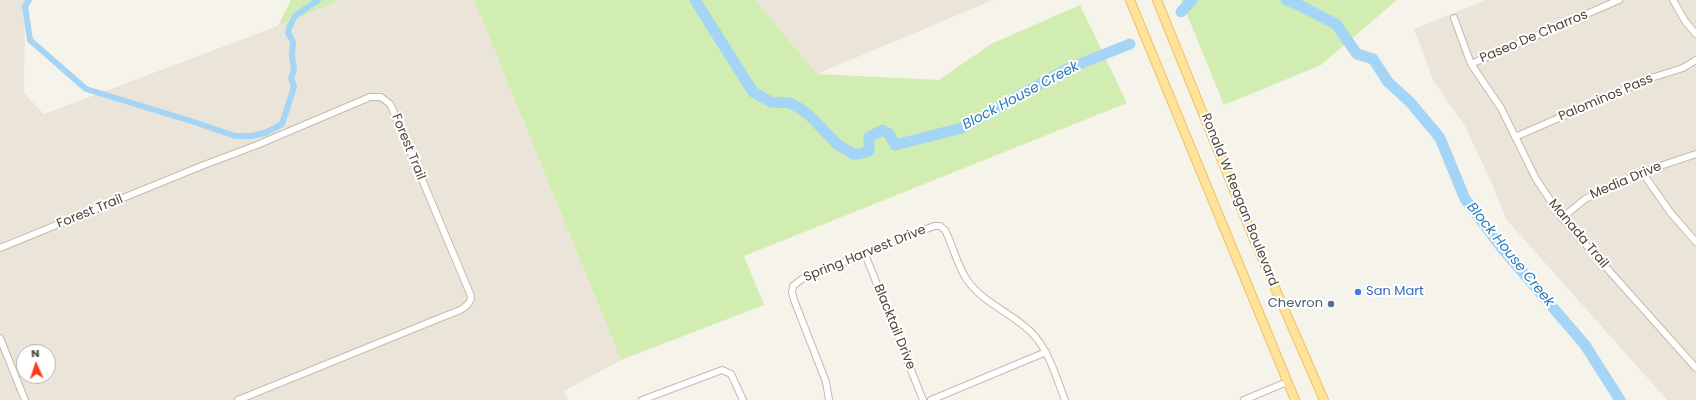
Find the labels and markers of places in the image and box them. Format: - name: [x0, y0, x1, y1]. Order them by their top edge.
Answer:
- place label: San Mart: [1366, 284, 1424, 300]
- marker: San Mart: [1353, 287, 1363, 297]
- place label: Chevron: [1268, 296, 1323, 312]
- marker: Chevron: [1326, 299, 1336, 309]

